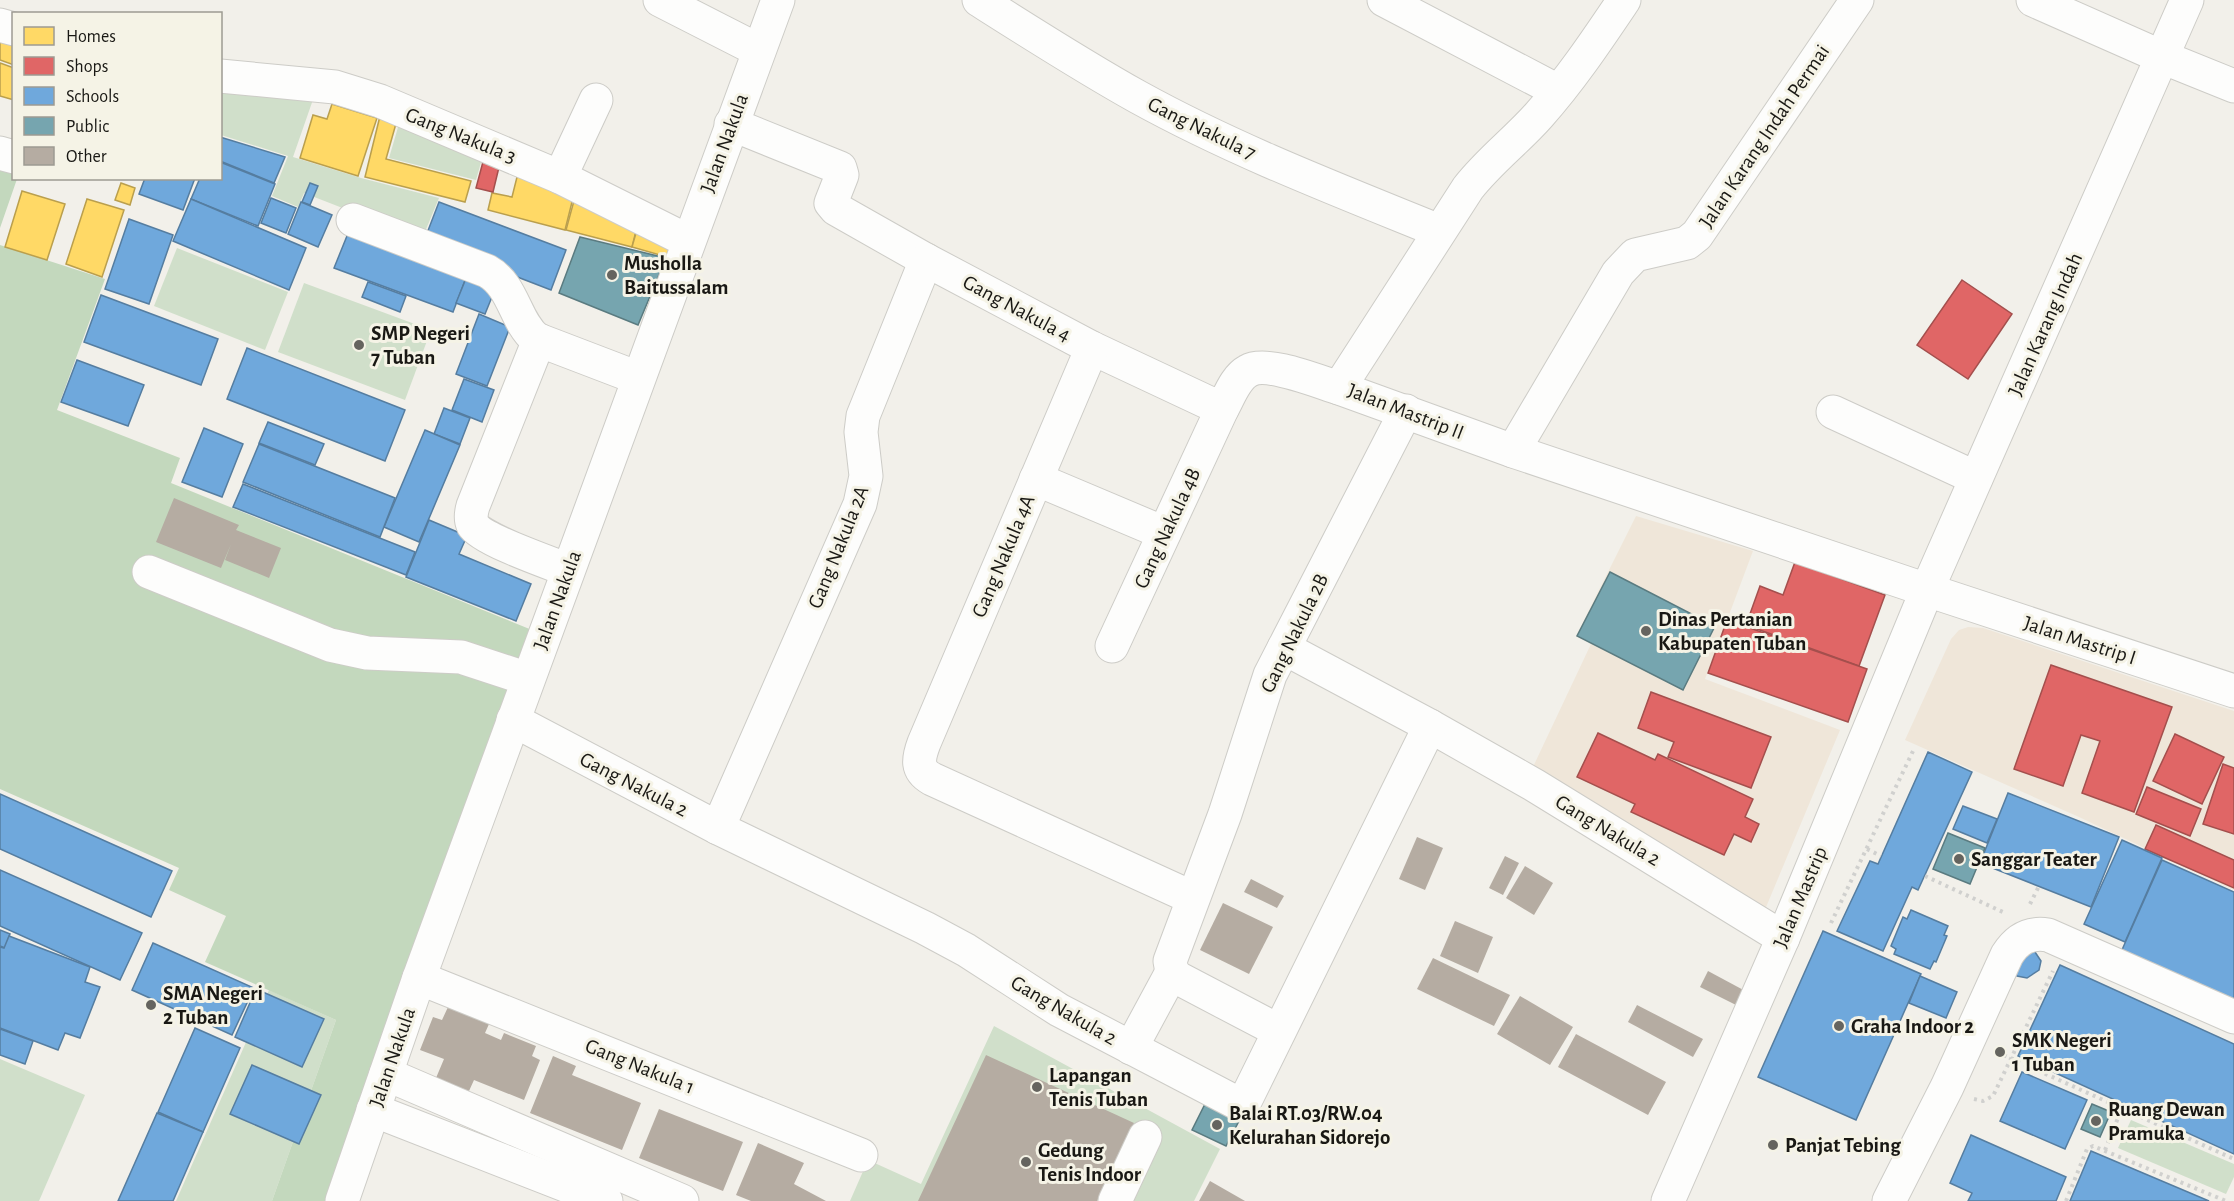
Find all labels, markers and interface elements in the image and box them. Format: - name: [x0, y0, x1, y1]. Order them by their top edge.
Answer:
- legend: [12, 12, 222, 180]
- text: Homes: [66, 28, 116, 46]
- street label: Jalan Karang Indah Permai: [1695, 41, 1833, 231]
- text: Shops: [66, 58, 108, 76]
- text: Schools: [66, 88, 119, 106]
- street label: Jalan Nakula: [697, 91, 752, 195]
- street label: Gang Nakula 7: [1144, 93, 1259, 164]
- street label: Gang Nakula 3: [402, 104, 519, 167]
- text: Public: [66, 118, 109, 136]
- text: Other: [66, 148, 107, 166]
- street label: Jalan Karang Indah: [2005, 250, 2086, 399]
- place label: Musholla Baitussalam: [624, 253, 728, 298]
- marker: Musholla Baitussalam: [605, 268, 619, 282]
- street label: Gang Nakula 4: [959, 271, 1074, 346]
- place label: SMP Negeri 7 Tuban: [371, 323, 470, 368]
- marker: SMP Negeri 7 Tuban: [352, 338, 366, 352]
- street label: Jalan Mastrip II: [1345, 380, 1467, 443]
- street label: Gang Nakula 4B: [1130, 465, 1204, 592]
- street label: Gang Nakula 2A: [804, 483, 873, 612]
- street label: Gang Nakula 4A: [968, 492, 1039, 621]
- street label: Jalan Nakula: [530, 548, 585, 652]
- street label: Gang Nakula 2B: [1257, 570, 1332, 696]
- place label: Dinas Pertanian Kabupaten Tuban: [1658, 609, 1806, 654]
- street label: Jalan Mastrip I: [2021, 612, 2139, 669]
- marker: Dinas Pertanian Kabupaten Tuban: [1639, 624, 1653, 638]
- street label: Gang Nakula 2: [576, 748, 691, 821]
- street label: Gang Nakula 2: [1552, 791, 1664, 870]
- street label: Jalan Mastrip: [1770, 843, 1831, 951]
- place label: Sanggar Teater: [1971, 849, 2098, 870]
- marker: Sanggar Teater: [1952, 852, 1966, 866]
- street label: Gang Nakula 2: [1007, 972, 1120, 1049]
- place label: SMA Negeri 2 Tuban: [163, 983, 263, 1028]
- marker: SMA Negeri 2 Tuban: [144, 998, 158, 1012]
- street label: Jalan Nakula: [366, 1005, 419, 1110]
- place label: Graha Indoor 2: [1851, 1016, 1974, 1037]
- marker: Graha Indoor 2: [1832, 1019, 1846, 1033]
- place label: SMK Negeri 1 Tuban: [2012, 1030, 2112, 1075]
- street label: Gang Nakula 1: [582, 1035, 697, 1098]
- marker: SMK Negeri 1 Tuban: [1993, 1045, 2007, 1059]
- place label: Lapangan Tenis Tuban: [1049, 1065, 1148, 1110]
- marker: Lapangan Tenis Tuban: [1030, 1080, 1044, 1094]
- place label: Ruang Dewan Pramuka: [2108, 1099, 2225, 1144]
- place label: Balai RT.03/RW.04 Kelurahan Sidorejo: [1229, 1103, 1390, 1148]
- marker: Ruang Dewan Pramuka: [2089, 1114, 2103, 1128]
- marker: Balai RT.03/RW.04 Kelurahan Sidorejo: [1210, 1118, 1224, 1132]
- place label: Panjat Tebing: [1785, 1135, 1901, 1156]
- marker: Panjat Tebing: [1766, 1138, 1780, 1152]
- place label: Gedung Tenis Indoor: [1038, 1140, 1142, 1185]
- marker: Gedung Tenis Indoor: [1019, 1155, 1033, 1169]

